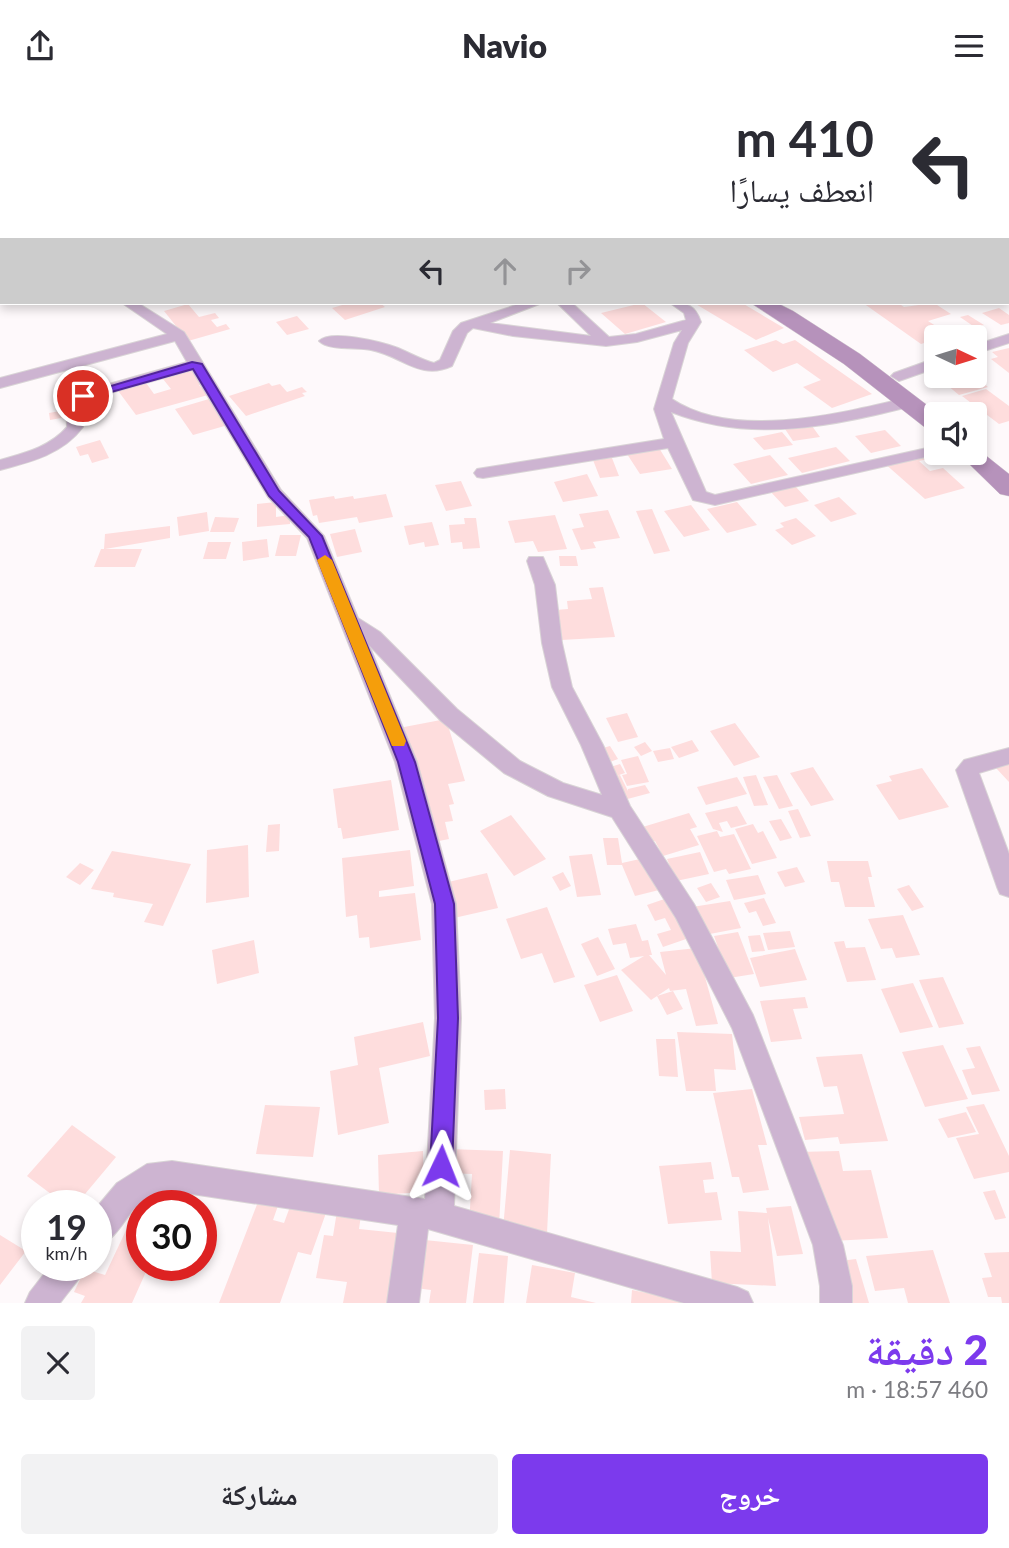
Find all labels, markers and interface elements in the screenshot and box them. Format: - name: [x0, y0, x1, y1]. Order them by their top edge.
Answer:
- text: Navio: [462, 26, 547, 65]
- icon: share: [21, 27, 59, 65]
- icon: menu: [950, 27, 988, 65]
- text: 410 m: [736, 109, 874, 167]
- icon: left: [898, 119, 989, 210]
- text: انعطف يسارًا: [730, 170, 874, 209]
- icon: left: [413, 252, 451, 290]
- icon: ahead: [486, 252, 524, 290]
- icon: right: [559, 252, 597, 290]
- north arrow: [924, 325, 987, 389]
- map controls: [924, 325, 987, 465]
- pin: [53, 366, 113, 426]
- icon: arrive: [64, 377, 102, 415]
- button: sound: [924, 402, 987, 465]
- position arrow: [404, 1129, 478, 1203]
- speed limit sign: 30: [126, 1190, 217, 1281]
- text: 19: [46, 1205, 87, 1247]
- text: km/h: [45, 1242, 88, 1264]
- text: 2 دقيقة: [866, 1324, 988, 1374]
- button: close: [21, 1326, 95, 1400]
- text: 460 m · 18:57: [846, 1375, 988, 1403]
- button: مشاركة: [21, 1454, 498, 1534]
- button: خروج: [512, 1454, 988, 1534]

